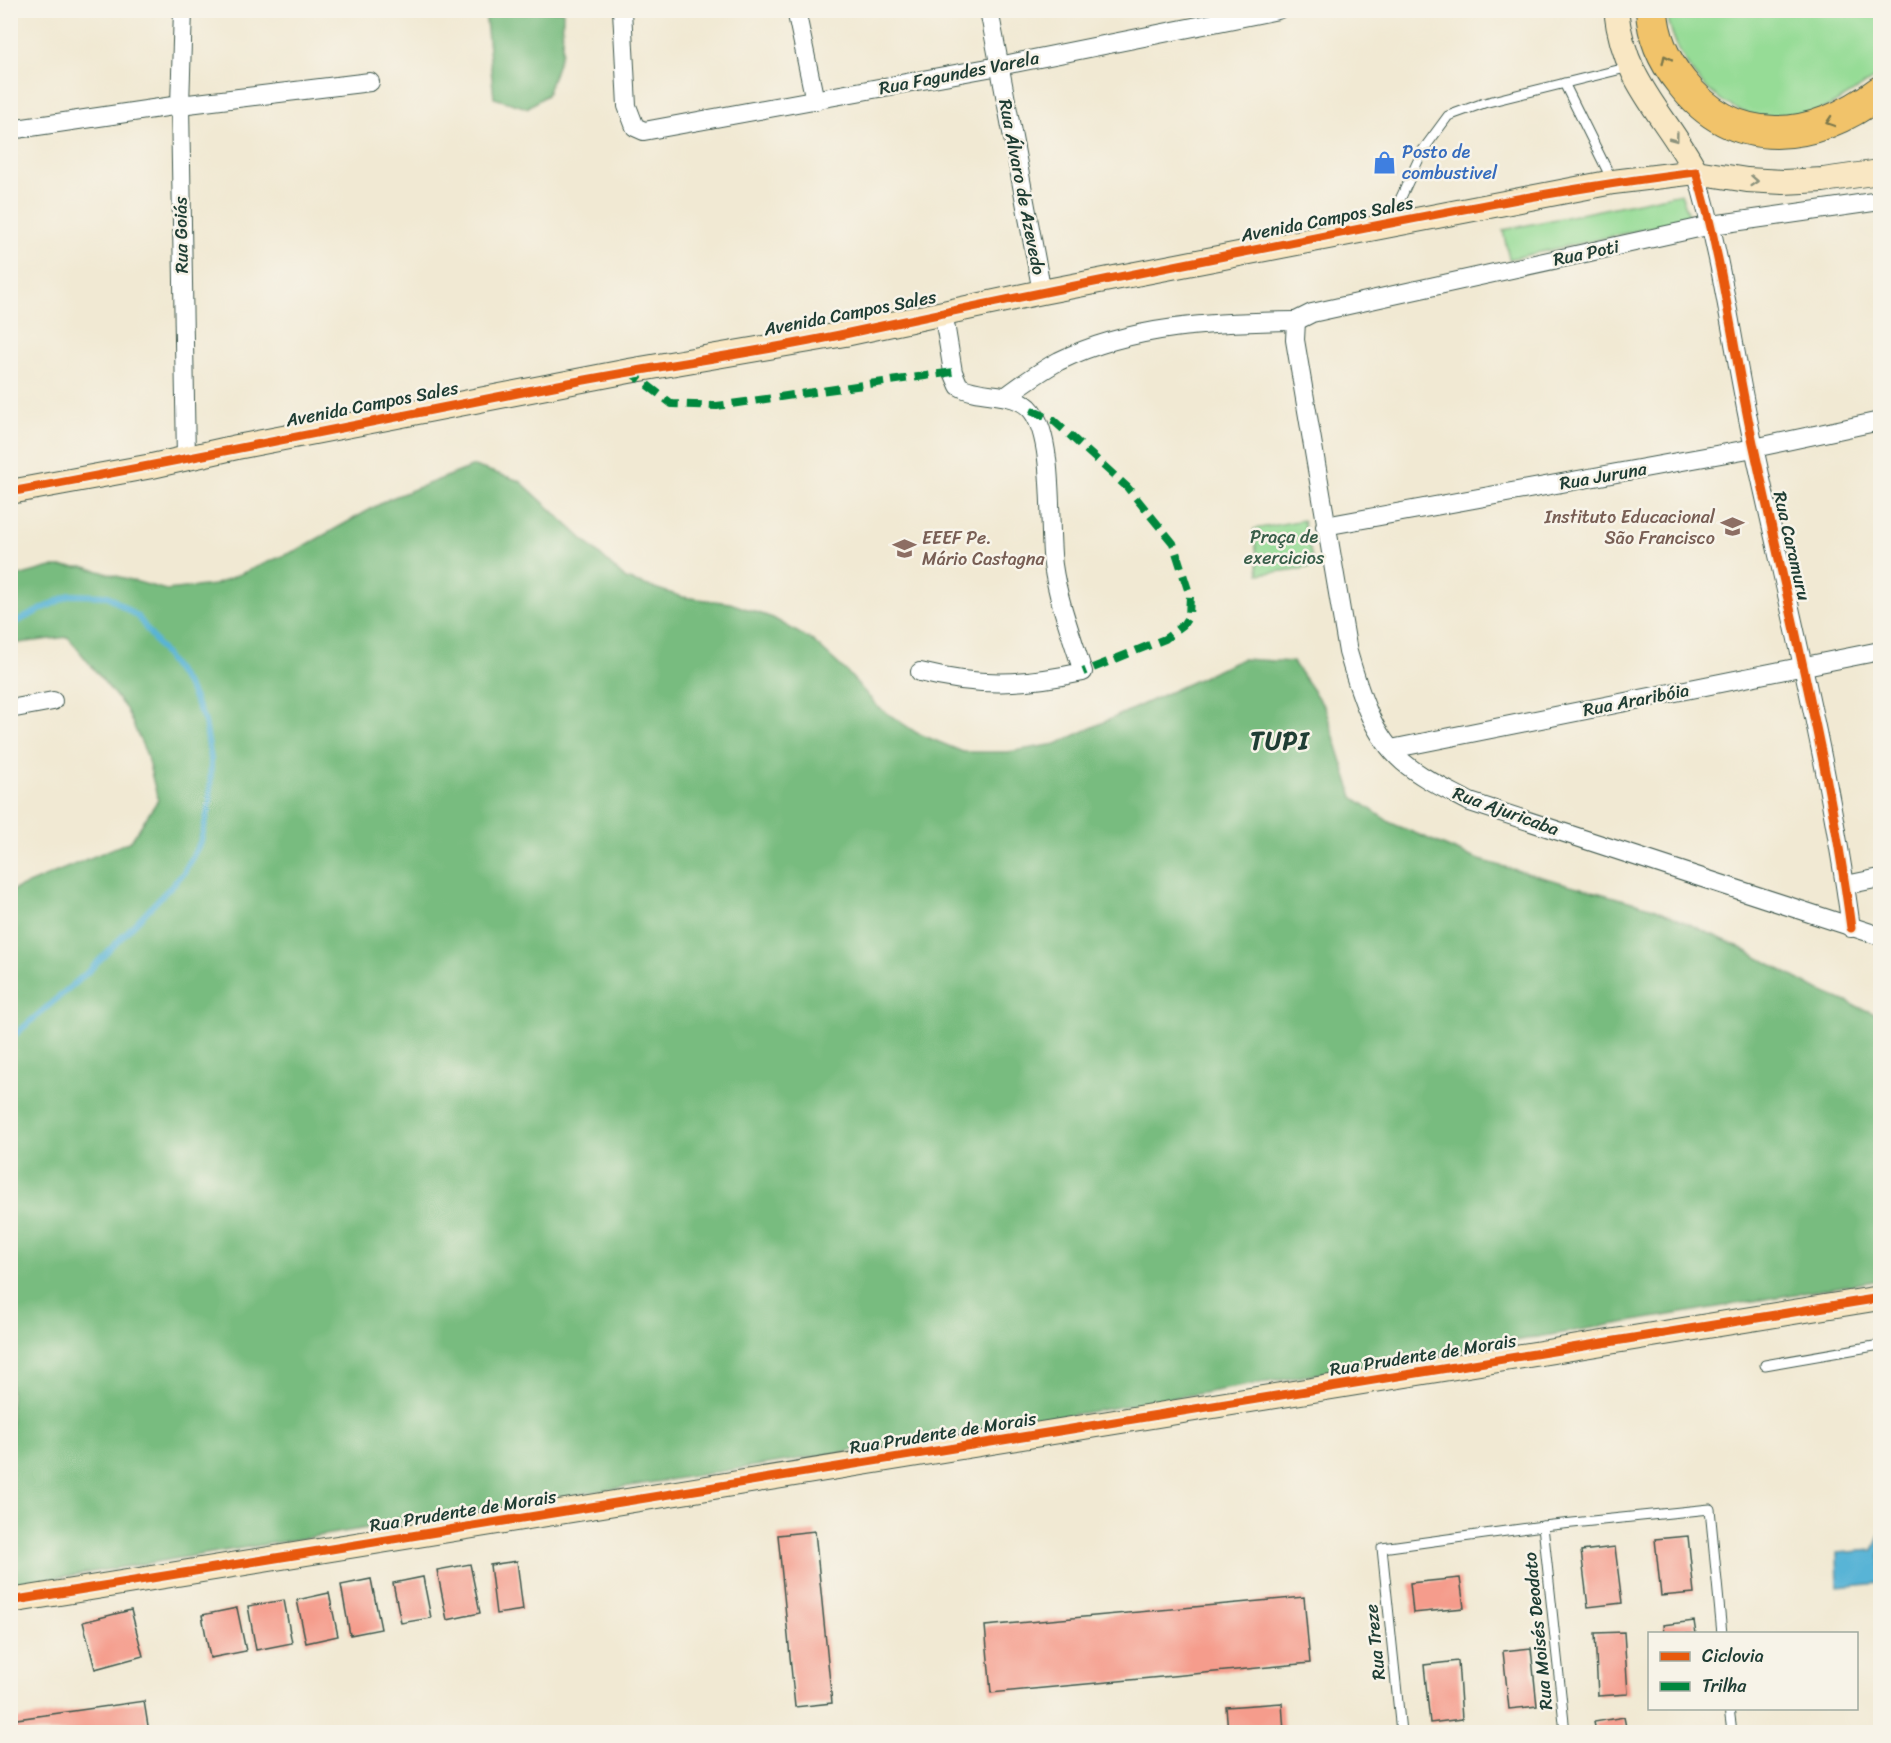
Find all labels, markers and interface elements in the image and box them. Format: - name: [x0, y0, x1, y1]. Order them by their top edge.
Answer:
- street label: Rua Fagundes Varela: [876, 42, 1043, 104]
- one-way arrow: [1662, 55, 1674, 66]
- street label: Rua Álvaro de Azevedo: [989, 96, 1055, 278]
- one-way arrow: [1826, 114, 1836, 127]
- one-way arrow: [1668, 131, 1679, 142]
- place label: Posto de combustivel: [1402, 136, 1498, 189]
- shop icon: Posto de combustivel: [1371, 149, 1397, 175]
- one-way arrow: [1749, 174, 1758, 187]
- street label: Avenida Campos Sales: [1237, 186, 1417, 252]
- street label: Rua Goiás: [164, 196, 198, 274]
- street label: Rua Poti: [1550, 230, 1623, 276]
- street label: Avenida Campos Sales: [760, 280, 940, 346]
- street label: Avenida Campos Sales: [282, 371, 462, 437]
- street label: Rua Juruna: [1557, 452, 1650, 499]
- street label: Rua Caramuru: [1764, 488, 1820, 604]
- place label: Instituto Educacional São Francisco: [1544, 501, 1716, 554]
- school or university icon: Instituto Educacional São Francisco: [1720, 514, 1746, 540]
- park label: Praça de exercicios: [1244, 521, 1325, 574]
- place label: EEEF Pe. Mário Castagna: [922, 522, 1046, 575]
- school or university icon: EEEF Pe. Mário Castagna: [891, 535, 917, 561]
- street label: Rua Araribóia: [1580, 674, 1692, 726]
- district label: TUPI: [1250, 720, 1311, 762]
- street label: Rua Ajuricaba: [1448, 777, 1564, 845]
- street label: Rua Prudente de Morais: [1327, 1324, 1519, 1386]
- street label: Rua Prudente de Morais: [847, 1402, 1039, 1464]
- street label: Rua Prudente de Morais: [367, 1480, 559, 1542]
- street label: Rua Moisés Deodato: [1514, 1551, 1562, 1711]
- street label: Rua Treze: [1355, 1602, 1395, 1682]
- legend: [1648, 1632, 1858, 1710]
- text: Ciclovia: [1702, 1640, 1764, 1672]
- text: Trilha: [1702, 1670, 1747, 1702]

